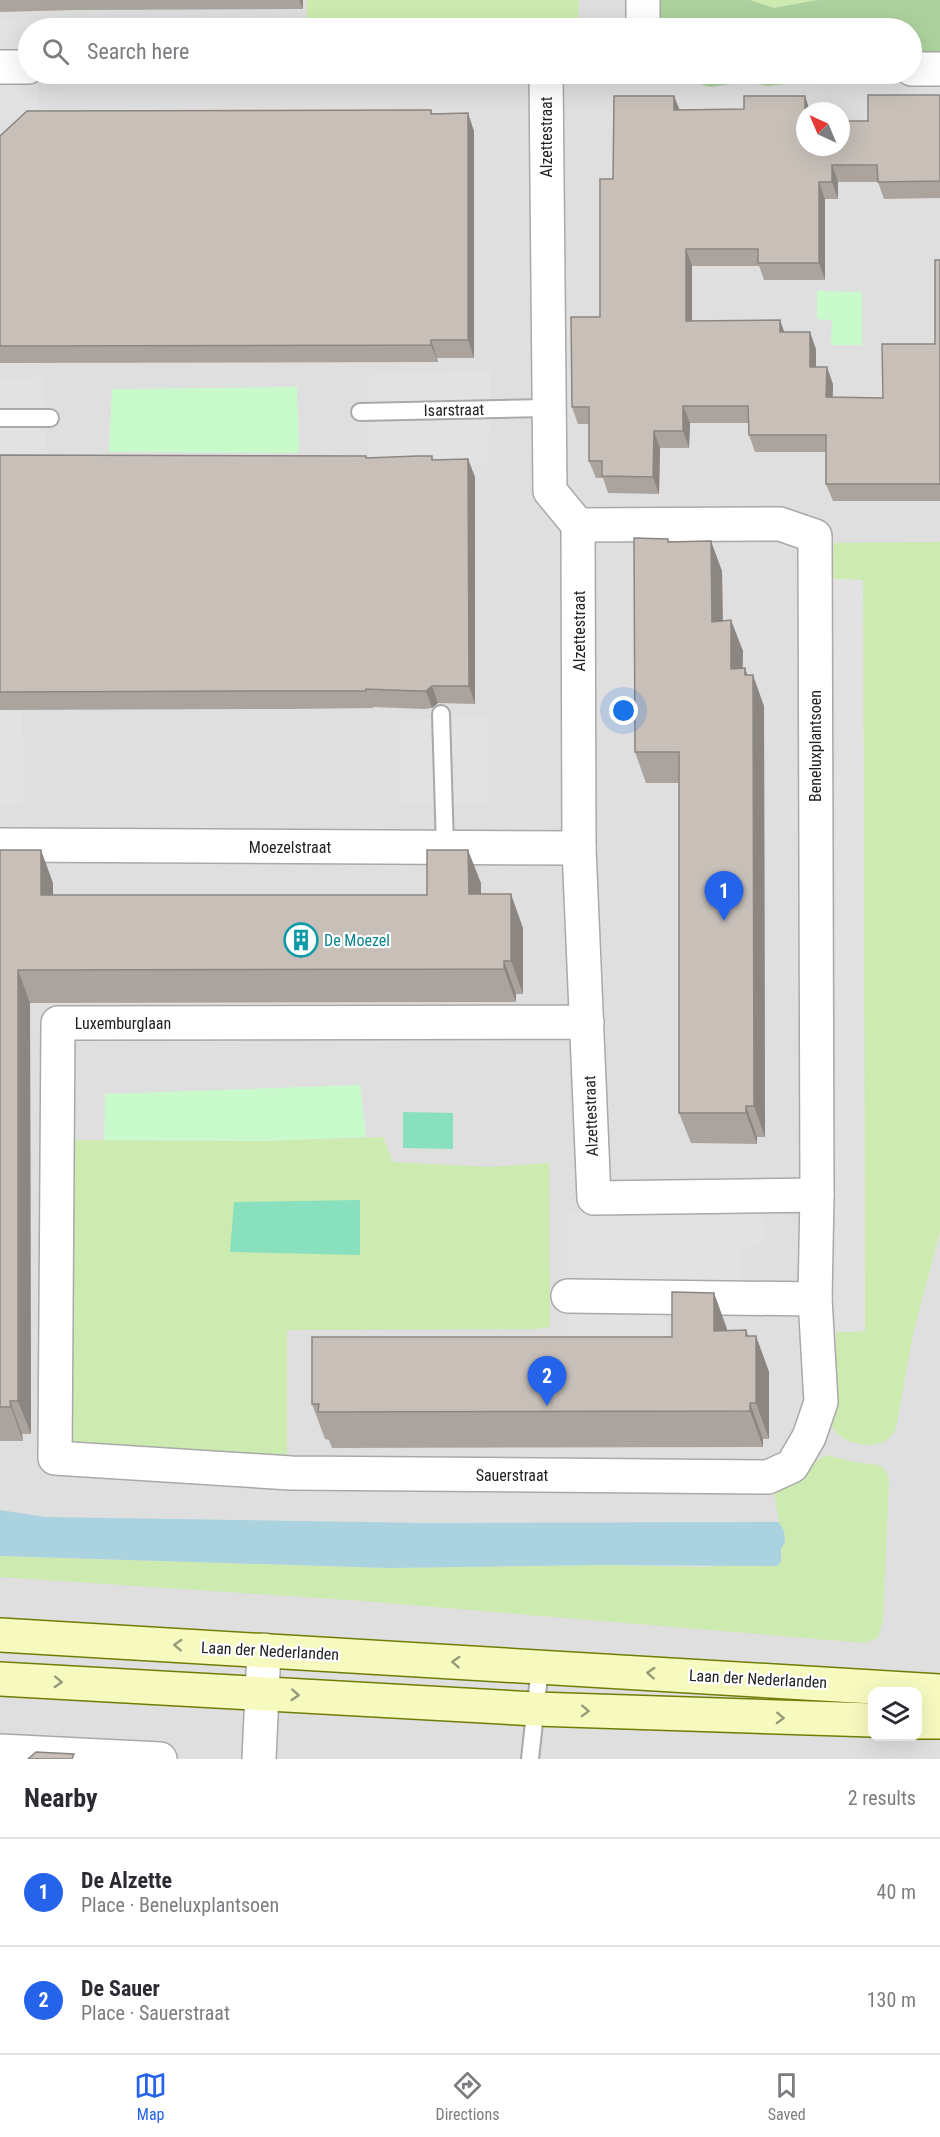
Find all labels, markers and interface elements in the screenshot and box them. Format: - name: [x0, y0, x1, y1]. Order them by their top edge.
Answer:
- search box: [18, 18, 922, 84]
- icon: search: [39, 35, 72, 68]
- text: Search here: [87, 39, 189, 64]
- street label: Alzettestraat: [537, 96, 556, 177]
- north arrow: [796, 102, 850, 156]
- street label: Isarstraat: [424, 400, 485, 420]
- street label: Alzettestraat: [570, 590, 589, 671]
- street label: Beneluxplantsoen: [806, 690, 825, 802]
- your location: [609, 696, 638, 725]
- street label: Moezelstraat: [249, 838, 331, 857]
- pin: 1: [704, 872, 744, 921]
- building icon: De Moezel: [283, 922, 319, 958]
- place label: De Moezel: [324, 931, 390, 950]
- street label: Luxemburglaan: [75, 1014, 171, 1033]
- street label: Alzettestraat: [580, 1075, 602, 1157]
- pin: 2: [528, 1356, 566, 1406]
- street label: Sauerstraat: [476, 1466, 549, 1485]
- street label: Laan der Nederlanden: [200, 1638, 340, 1664]
- one-way arrow: [173, 1639, 182, 1652]
- one-way arrow: [452, 1655, 461, 1668]
- street label: Laan der Nederlanden: [688, 1666, 828, 1692]
- one-way arrow: [647, 1667, 656, 1680]
- one-way arrow: [54, 1676, 63, 1689]
- map controls: [868, 1687, 922, 1741]
- button: layers: [868, 1687, 922, 1741]
- one-way arrow: [291, 1688, 300, 1701]
- one-way arrow: [580, 1705, 589, 1717]
- one-way arrow: [775, 1711, 784, 1724]
- text: Nearby: [24, 1783, 98, 1813]
- text: 2 results: [848, 1786, 916, 1810]
- text: De Alzette: [81, 1868, 172, 1893]
- text: 1: [38, 1880, 49, 1904]
- text: 40 m: [877, 1880, 916, 1904]
- text: Place · Beneluxplantsoen: [81, 1893, 279, 1917]
- text: De Sauer: [81, 1976, 160, 2001]
- text: 2: [38, 1988, 49, 2012]
- text: 130 m: [867, 1988, 916, 2012]
- text: Place · Sauerstraat: [81, 2001, 230, 2025]
- tab: Map: [134, 2069, 167, 2124]
- tab: Directions: [436, 2069, 499, 2124]
- tab: Saved: [768, 2069, 806, 2124]

